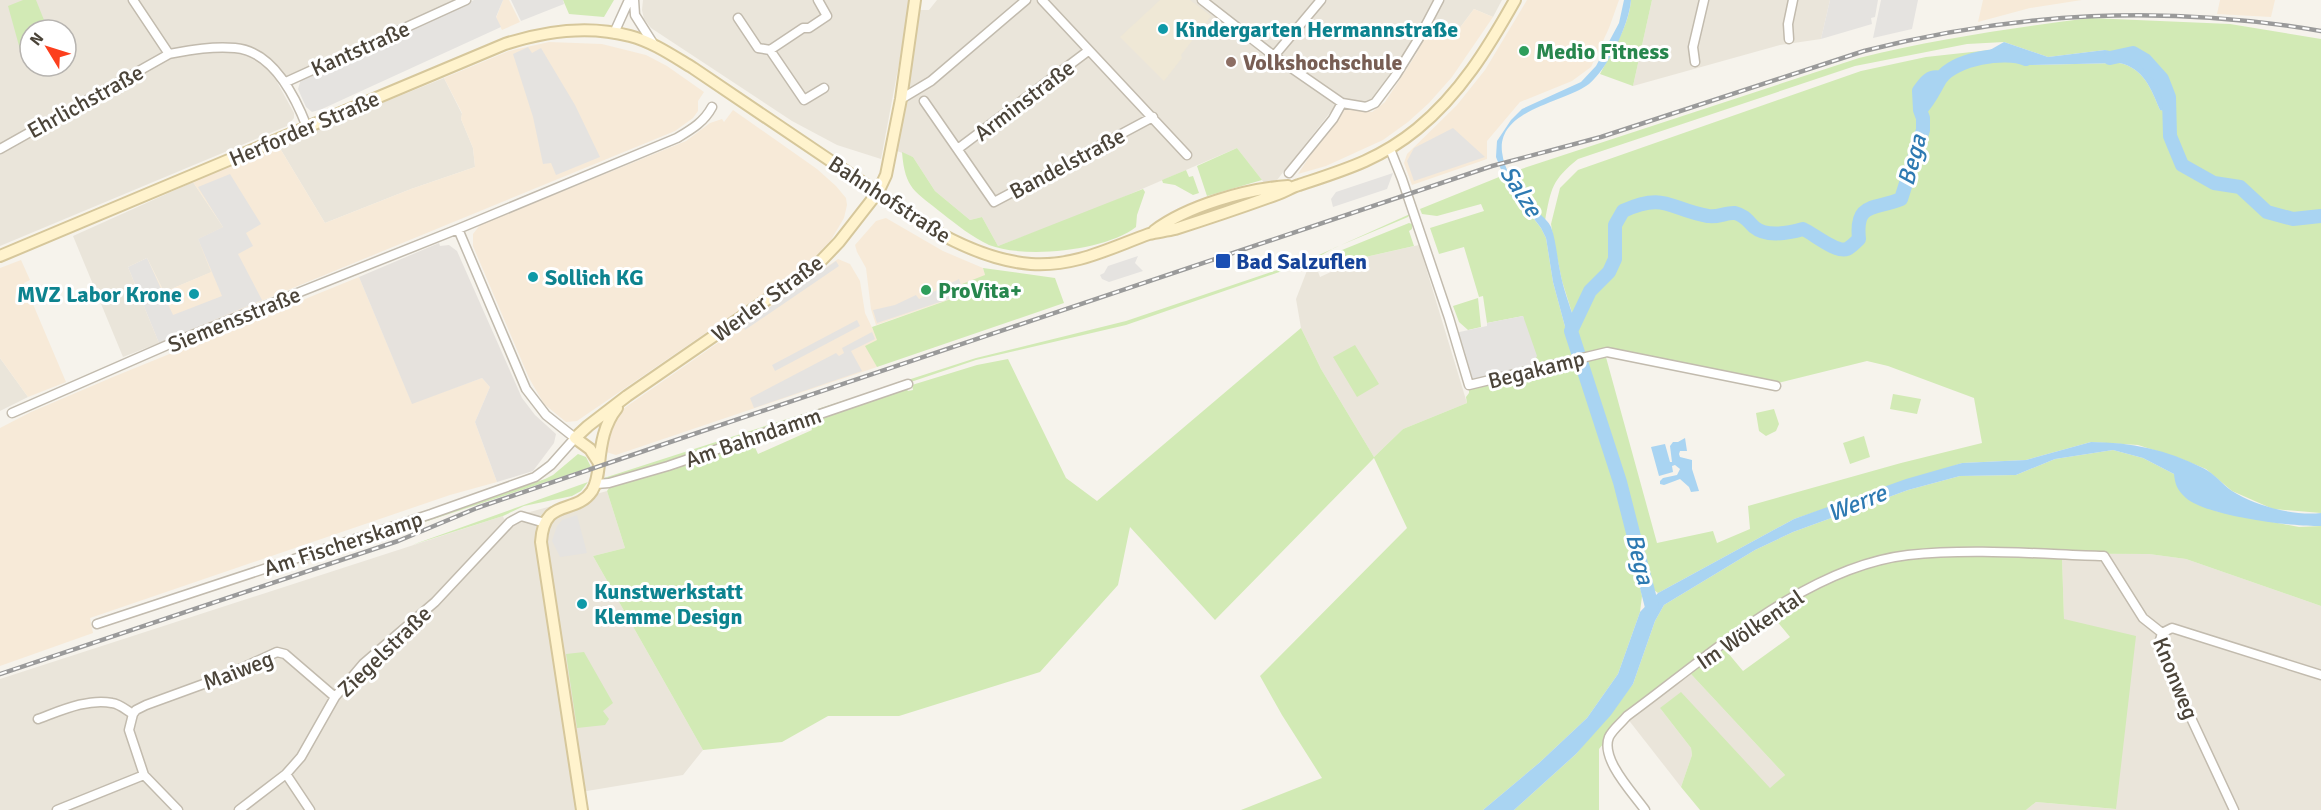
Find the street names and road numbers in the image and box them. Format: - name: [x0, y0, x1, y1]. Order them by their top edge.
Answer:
- street label: Kantstraße: [307, 15, 414, 82]
- street label: Arminstraße: [969, 54, 1080, 147]
- street label: Ehrlichstraße: [23, 58, 148, 144]
- street label: Herforder Straße: [225, 85, 383, 172]
- street label: Bandelstraße: [1005, 122, 1130, 205]
- street label: Bahnhofstraße: [824, 150, 956, 249]
- street label: Werler Straße: [706, 249, 828, 348]
- street label: Siemensstraße: [164, 281, 304, 358]
- street label: Begakamp: [1485, 344, 1587, 394]
- street label: Am Bahndamm: [682, 402, 825, 473]
- street label: Am Fischerskamp: [260, 505, 426, 582]
- street label: Im Wölkental: [1692, 584, 1809, 675]
- street label: Ziegelstraße: [332, 600, 437, 703]
- street label: Knonweg: [2147, 633, 2204, 723]
- street label: Maiweg: [199, 645, 277, 696]

